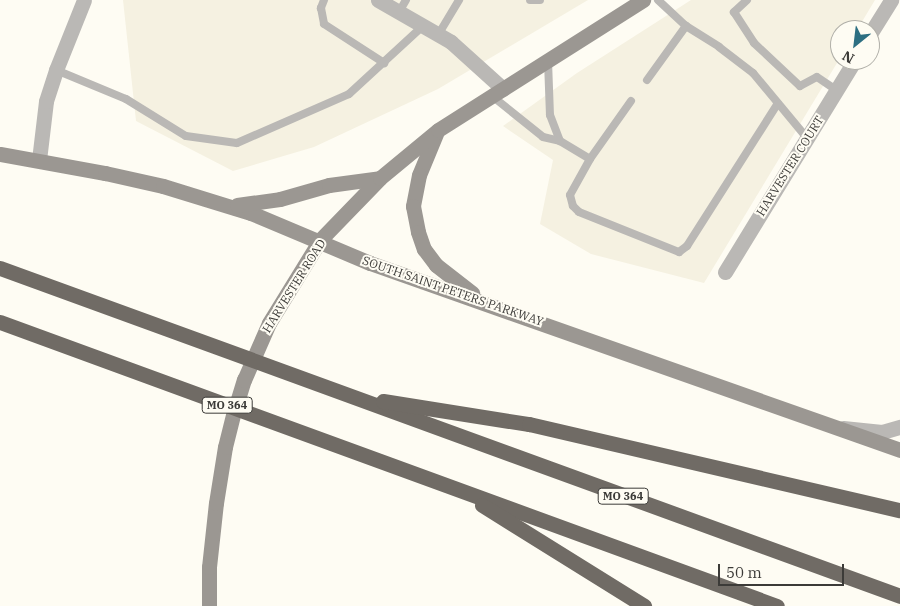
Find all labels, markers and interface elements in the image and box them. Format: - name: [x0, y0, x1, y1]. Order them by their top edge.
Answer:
- north arrow: [830, 20, 880, 70]
- text: N: [839, 47, 857, 68]
- street label: HARVESTER COURT: [753, 113, 827, 219]
- street label: HARVESTER ROAD: [259, 237, 329, 335]
- street label: SOUTH SAINT PETERS PARKWAY: [361, 253, 545, 329]
- road number: MO 364: [201, 396, 253, 414]
- road number: MO 364: [597, 488, 649, 504]
- scale bar: [720, 554, 846, 586]
- text: 50 m: [726, 563, 762, 582]

